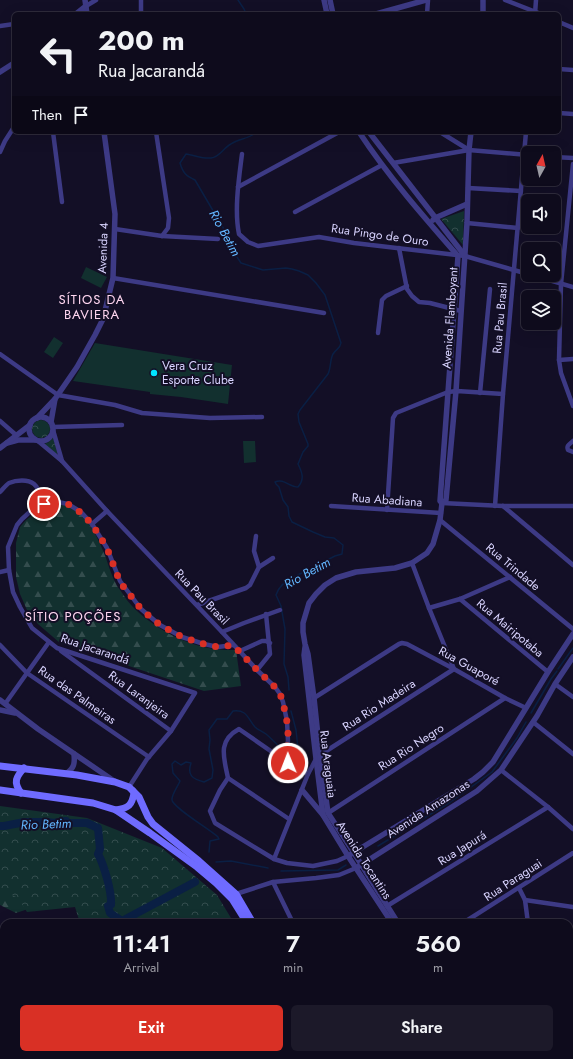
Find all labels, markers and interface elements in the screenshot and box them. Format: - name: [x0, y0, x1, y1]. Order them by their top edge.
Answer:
- text: 200 m: [98, 20, 185, 61]
- icon: left: [32, 28, 84, 80]
- text: Rua Jacarandá: [98, 58, 205, 84]
- text: Then: [32, 104, 62, 126]
- icon: arrive: [70, 104, 92, 126]
- north arrow: [521, 146, 561, 186]
- map controls: [521, 146, 561, 330]
- button: sound: [521, 194, 561, 234]
- water label: Rio Betim: [204, 206, 246, 260]
- street label: Rua Pingo de Ouro: [330, 219, 430, 251]
- street label: Avenida 4: [93, 222, 113, 274]
- button: search: [521, 242, 561, 282]
- street label: Avenida Flamboyant: [437, 267, 463, 369]
- street label: Rua Pau Brasil: [488, 282, 512, 354]
- district label: SÍTIOS DA BAVIERA: [59, 290, 125, 324]
- button: layers: [521, 290, 561, 330]
- place label: Vera Cruz Esporte Clube: [162, 357, 234, 389]
- marker: Vera Cruz Esporte Clube: [149, 368, 159, 378]
- pin: [27, 487, 61, 521]
- street label: Rua Abadiana: [351, 489, 423, 511]
- icon: arrive: [33, 493, 55, 515]
- street label: Rua Trindade: [482, 539, 544, 595]
- water label: Rio Betim: [280, 552, 334, 594]
- street label: Rua Pau Brasil: [171, 565, 233, 629]
- street label: Rua Mairipotaba: [472, 594, 548, 662]
- district label: SÍTIO POÇÕES: [25, 607, 121, 626]
- street label: Rua Jacarandá: [58, 629, 132, 669]
- street label: Rua Guaporé: [435, 642, 503, 690]
- street label: Rua das Palmeiras: [34, 661, 120, 729]
- street label: Rua Laranjeira: [105, 667, 174, 724]
- street label: Rua Rio Madeira: [339, 674, 419, 735]
- street label: Rua Rio Negro: [375, 719, 448, 775]
- street label: Rua Araguaia: [315, 729, 341, 799]
- position arrow: [267, 742, 309, 784]
- street label: Avenida Amazonas: [383, 775, 473, 843]
- water label: Rio Betim: [20, 814, 72, 834]
- street label: Avenida Tocantins: [332, 817, 396, 903]
- street label: Rua Japurá: [434, 826, 490, 870]
- street label: Rua Paraguai: [480, 854, 546, 906]
- text: 11:41: [112, 926, 171, 961]
- text: 7: [286, 926, 300, 961]
- text: 560: [415, 926, 461, 961]
- text: Arrival: [124, 958, 159, 977]
- text: min: [283, 958, 303, 977]
- text: m: [433, 958, 443, 977]
- button: Exit: [20, 1005, 283, 1051]
- button: Share: [291, 1005, 553, 1051]

